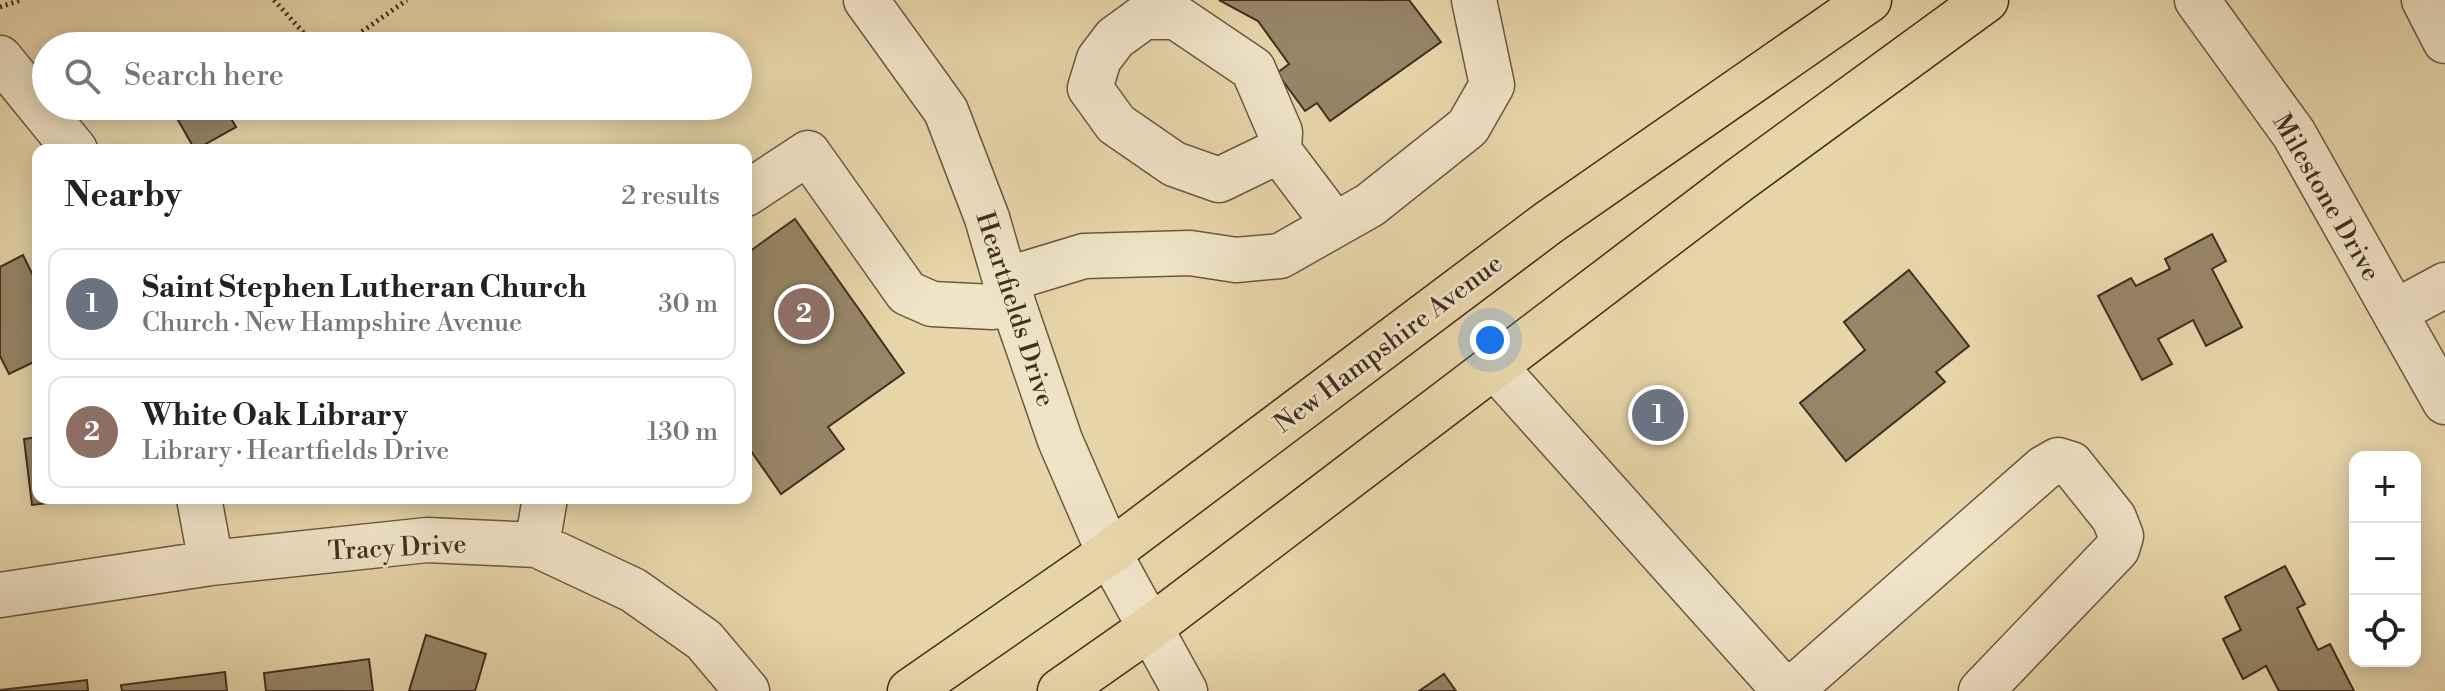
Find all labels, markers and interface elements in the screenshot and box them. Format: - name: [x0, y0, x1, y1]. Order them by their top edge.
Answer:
- search box: [32, 32, 752, 120]
- icon: search: [60, 54, 104, 98]
- text: Search here: [124, 57, 284, 95]
- street label: Milestone Drive: [2265, 108, 2387, 287]
- text: Nearby: [64, 175, 182, 217]
- text: 2 results: [621, 180, 720, 212]
- street label: Heartfields Drive: [969, 208, 1062, 411]
- street label: New Hampshire Avenue: [1268, 247, 1509, 440]
- text: Saint Stephen Lutheran Church: [142, 269, 587, 307]
- pin: 2: [778, 284, 830, 344]
- text: 1: [86, 288, 98, 320]
- text: 30 m: [658, 288, 718, 320]
- text: Church · New Hampshire Avenue: [142, 307, 522, 339]
- your location: [1470, 320, 1510, 360]
- pin: 1: [1632, 385, 1684, 445]
- text: White Oak Library: [142, 397, 408, 435]
- text: 2: [84, 416, 100, 448]
- text: 130 m: [647, 416, 718, 448]
- text: Library · Heartfields Drive: [142, 435, 449, 467]
- map controls: [2349, 451, 2421, 667]
- button: +: [2349, 451, 2421, 523]
- button: −: [2349, 523, 2421, 595]
- street label: Tracy Drive: [327, 528, 467, 568]
- button: locate: [2349, 595, 2421, 667]

